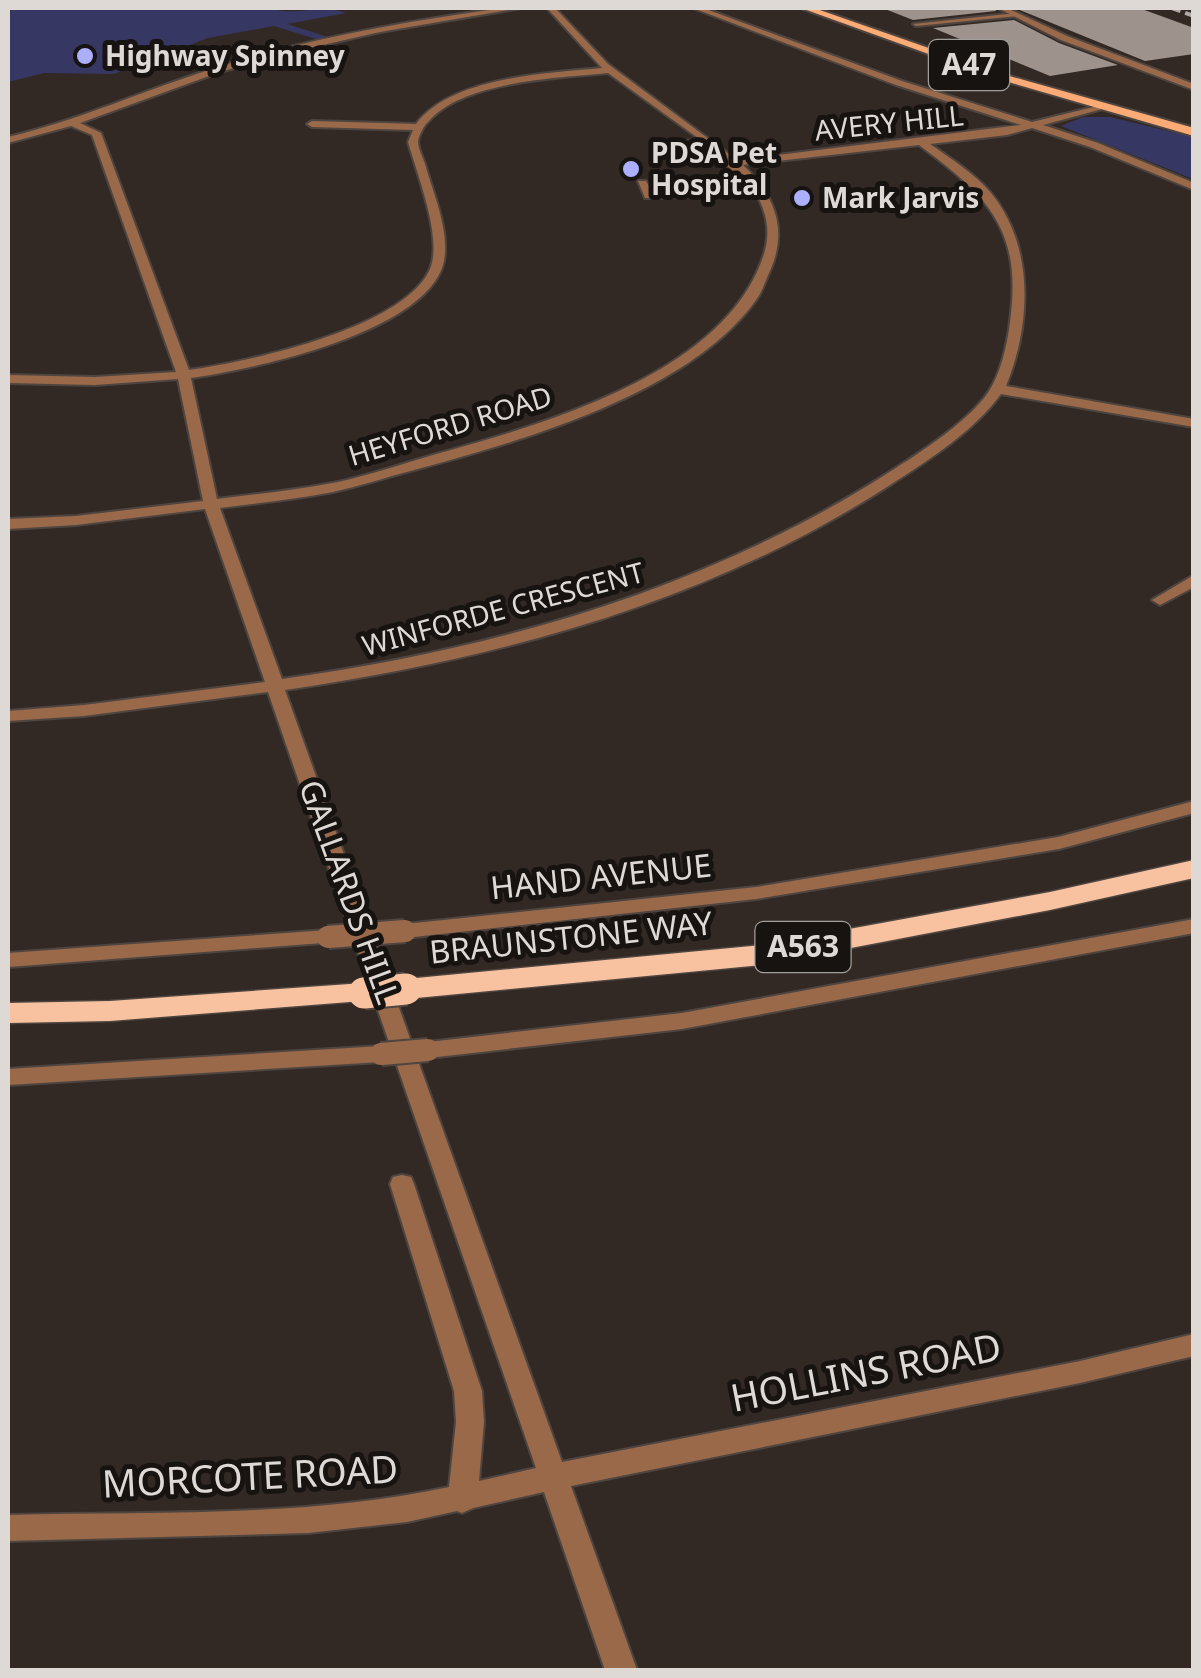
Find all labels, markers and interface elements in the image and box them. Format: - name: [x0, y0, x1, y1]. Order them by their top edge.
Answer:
- place label: Highway Spinney: [105, 36, 345, 74]
- road number: A47: [929, 40, 1009, 90]
- marker: Highway Spinney: [74, 45, 96, 67]
- street label: AVERY HILL: [813, 95, 965, 149]
- place label: PDSA Pet Hospital: [651, 133, 777, 203]
- marker: PDSA Pet Hospital: [620, 158, 642, 180]
- place label: Mark Jarvis: [822, 178, 979, 216]
- marker: Mark Jarvis: [791, 187, 813, 209]
- street label: HEYFORD ROAD: [343, 376, 556, 474]
- street label: WINFORDE CRESCENT: [358, 552, 648, 664]
- street label: GALLARDS HILL: [290, 774, 411, 1009]
- street label: HAND AVENUE: [488, 843, 713, 908]
- street label: BRAUNSTONE WAY: [427, 900, 715, 973]
- road number: A563: [756, 922, 850, 972]
- street label: HOLLINS ROAD: [726, 1319, 1005, 1423]
- street label: MORCOTE ROAD: [101, 1441, 399, 1509]

